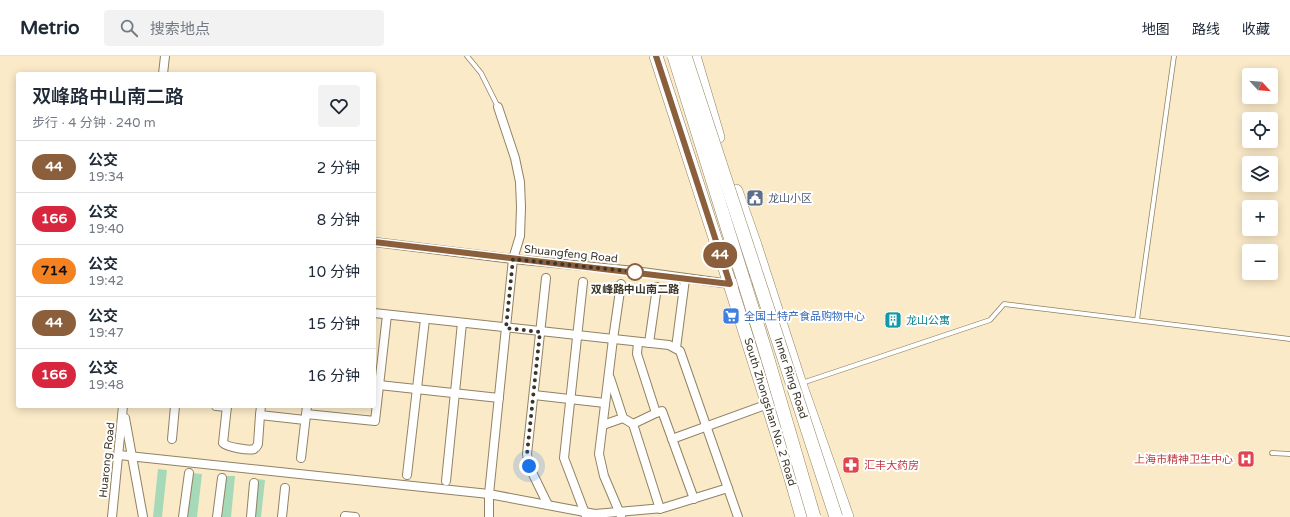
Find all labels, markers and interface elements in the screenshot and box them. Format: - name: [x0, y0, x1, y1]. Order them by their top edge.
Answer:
- search box: [104, 10, 384, 46]
- text: Metrio: [20, 17, 80, 39]
- icon: search: [118, 17, 140, 39]
- text: 搜索地点: [150, 20, 210, 38]
- text: 地图: [1142, 21, 1170, 38]
- text: 路线: [1192, 21, 1220, 38]
- text: 收藏: [1242, 21, 1270, 38]
- north arrow: [1242, 68, 1278, 104]
- map controls: [1242, 68, 1278, 280]
- button: heart: [318, 85, 360, 127]
- text: 双峰路中山南二路: [32, 86, 184, 108]
- button: locate: [1242, 112, 1278, 148]
- text: 步行 · 4 分钟 · 240 m: [32, 115, 156, 131]
- text: 公交: [88, 151, 118, 169]
- button: layers: [1242, 156, 1278, 192]
- text: 44: [45, 158, 63, 175]
- text: 2 分钟: [317, 159, 360, 177]
- text: 19:34: [88, 169, 124, 185]
- public building icon: 龙山小区: [745, 188, 765, 208]
- place label: 龙山小区: [768, 192, 812, 205]
- button: +: [1242, 200, 1278, 236]
- text: 公交: [88, 203, 118, 221]
- text: 166: [41, 210, 67, 227]
- text: 8 分钟: [317, 211, 360, 229]
- text: 19:40: [88, 221, 124, 237]
- line badge: 44: [702, 242, 738, 268]
- street label: Shuangfeng Road: [524, 243, 619, 265]
- button: −: [1242, 244, 1278, 280]
- text: 44: [711, 246, 729, 263]
- text: 公交: [88, 255, 118, 273]
- text: 714: [41, 262, 67, 279]
- text: 10 分钟: [307, 263, 360, 281]
- marker: 双峰路中山南二路: [626, 263, 644, 281]
- text: 19:42: [88, 273, 124, 289]
- place label: 双峰路中山南二路: [591, 283, 680, 296]
- supermarket icon: 全国土特产食品购物中心: [721, 306, 741, 326]
- text: 公交: [88, 307, 118, 325]
- place label: 全国土特产食品购物中心: [744, 310, 865, 323]
- building icon: 龙山公寓: [883, 310, 903, 330]
- text: 44: [45, 314, 63, 331]
- place label: 龙山公寓: [906, 314, 950, 327]
- text: 15 分钟: [307, 315, 360, 333]
- text: 19:47: [88, 325, 124, 341]
- street label: South Zhongshan No. 2 Road: [741, 336, 799, 488]
- street label: Inner Ring Road: [772, 336, 810, 420]
- text: 公交: [88, 359, 118, 377]
- text: 166: [41, 366, 67, 383]
- text: 16 分钟: [307, 367, 360, 385]
- text: 19:48: [88, 377, 124, 393]
- street label: Huarong Road: [97, 422, 117, 498]
- hospital icon: 上海市精神卫生中心: [1236, 449, 1256, 469]
- place label: 上海市精神卫生中心: [1134, 453, 1233, 466]
- pharmacy icon: 汇丰大药房: [841, 455, 861, 475]
- your location: [519, 456, 539, 476]
- place label: 汇丰大药房: [864, 459, 919, 472]

